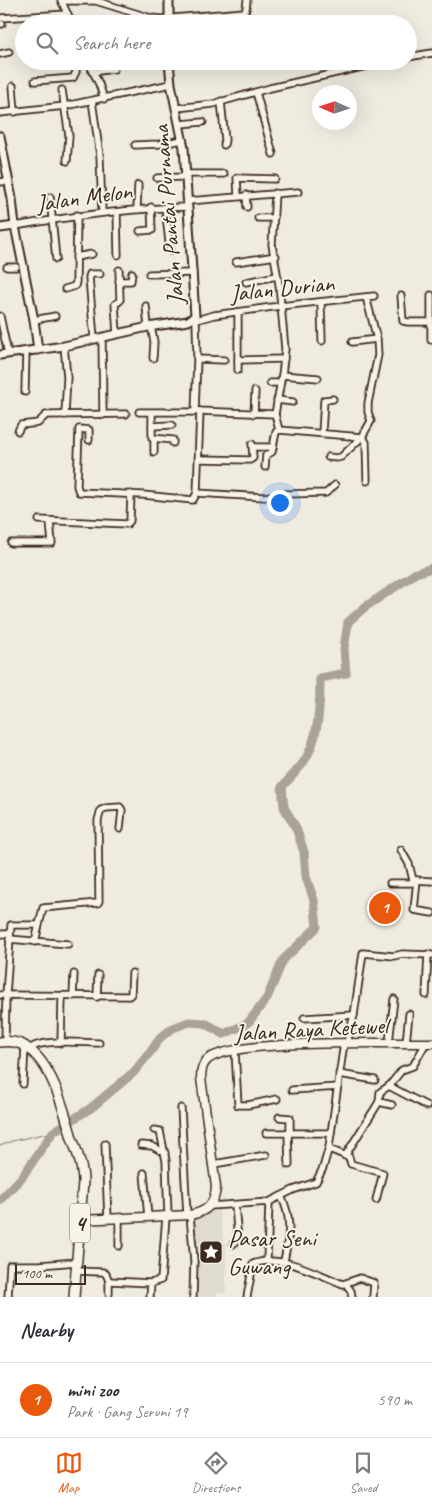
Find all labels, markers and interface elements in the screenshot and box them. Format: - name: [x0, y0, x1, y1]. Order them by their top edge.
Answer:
- search box: [15, 15, 417, 70]
- icon: search: [33, 29, 61, 57]
- text: Search here: [73, 31, 150, 55]
- north arrow: [312, 85, 357, 130]
- street label: Jalan Pantai Purnama: [145, 123, 191, 307]
- street label: Jalan Melon: [33, 175, 135, 219]
- street label: Jalan Durian: [228, 268, 337, 308]
- your location: [267, 490, 293, 516]
- pin: 1: [369, 889, 401, 927]
- street label: Jalan Raya Ketewel: [232, 1010, 393, 1048]
- road number: 4: [70, 1204, 90, 1242]
- place label: Pasar Seni Guwang: [228, 1223, 318, 1281]
- place icon: Pasar Seni Guwang: [198, 1239, 224, 1265]
- scale bar: [15, 1262, 86, 1285]
- text: 100 m: [22, 1265, 52, 1282]
- text: Nearby: [20, 1317, 73, 1343]
- text: mini zoo: [67, 1378, 118, 1402]
- text: 1: [32, 1390, 40, 1410]
- text: 590 m: [378, 1390, 412, 1410]
- text: Park · Gang Seruni 19: [67, 1402, 188, 1422]
- tab: Map: [55, 1449, 83, 1496]
- tab: Directions: [192, 1449, 240, 1496]
- tab: Saved: [349, 1449, 377, 1496]

